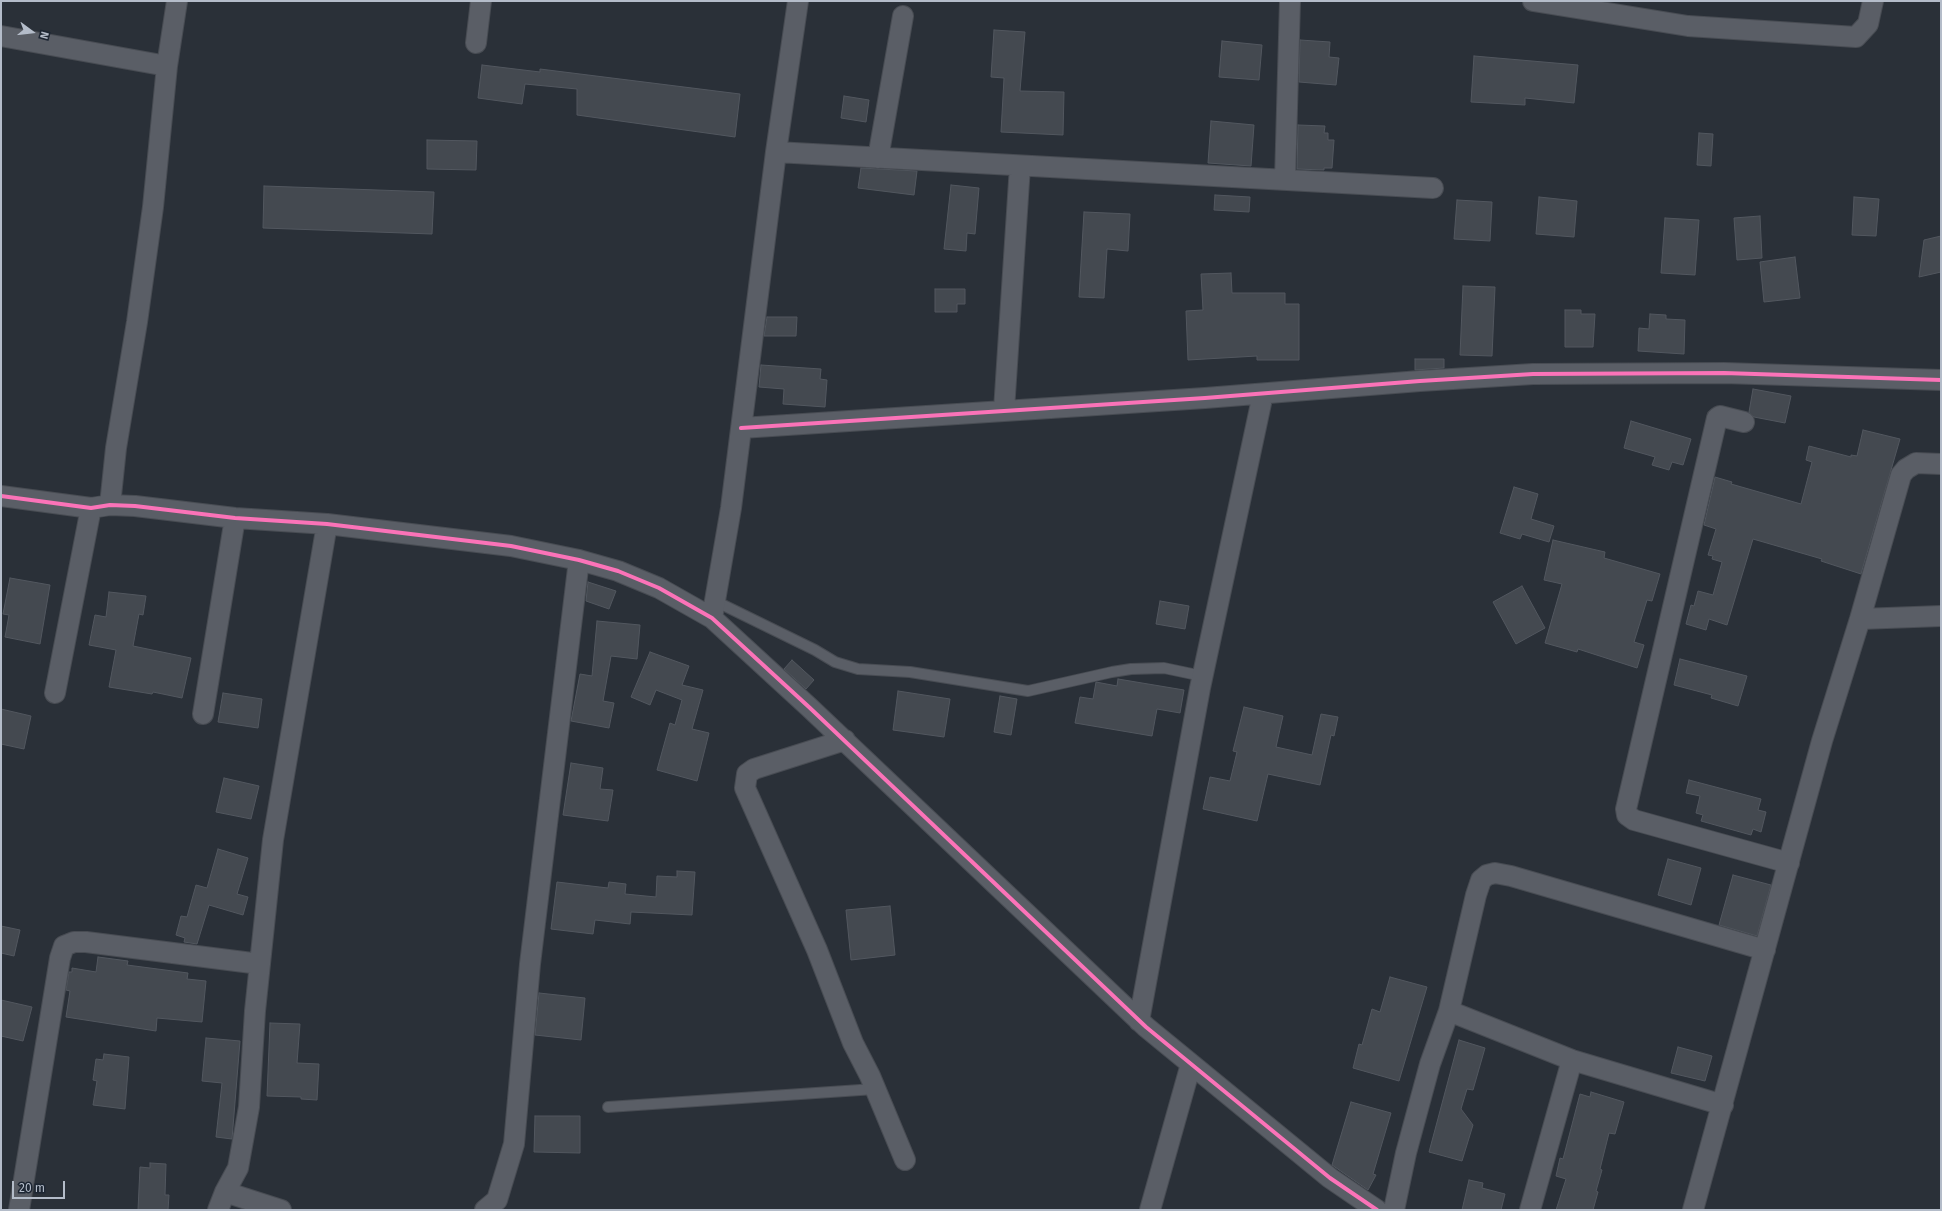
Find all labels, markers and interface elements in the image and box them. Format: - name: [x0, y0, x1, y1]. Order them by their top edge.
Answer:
- north arrow: [12, 12, 52, 52]
- text: N: [37, 30, 51, 40]
- scale bar: [14, 1173, 67, 1199]
- text: 20 m: [19, 1181, 45, 1195]

